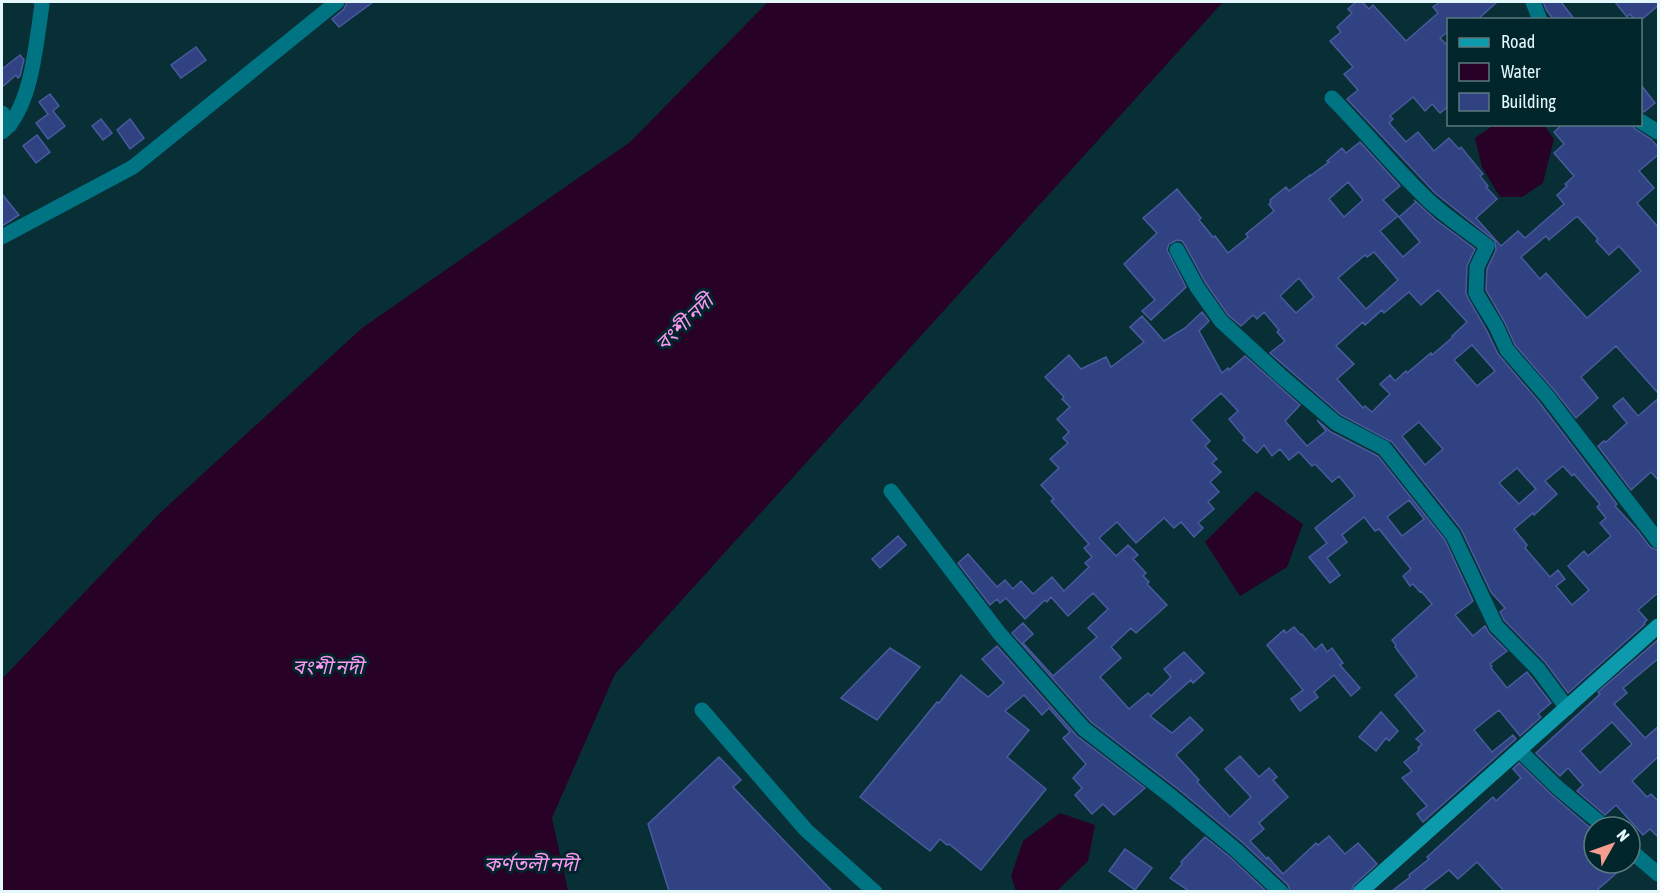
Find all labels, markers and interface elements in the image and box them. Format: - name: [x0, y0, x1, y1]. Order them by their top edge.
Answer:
- legend: [1447, 18, 1642, 126]
- text: Road: [1501, 31, 1535, 52]
- text: Water: [1501, 61, 1541, 82]
- text: Building: [1501, 91, 1556, 112]
- water label: বংশী নদী: [651, 287, 720, 355]
- water label: বংশী নদী: [293, 655, 367, 678]
- north arrow: [1582, 815, 1642, 875]
- text: N: [1614, 826, 1633, 845]
- water label: কর্ণতলী নদী: [484, 852, 582, 875]

